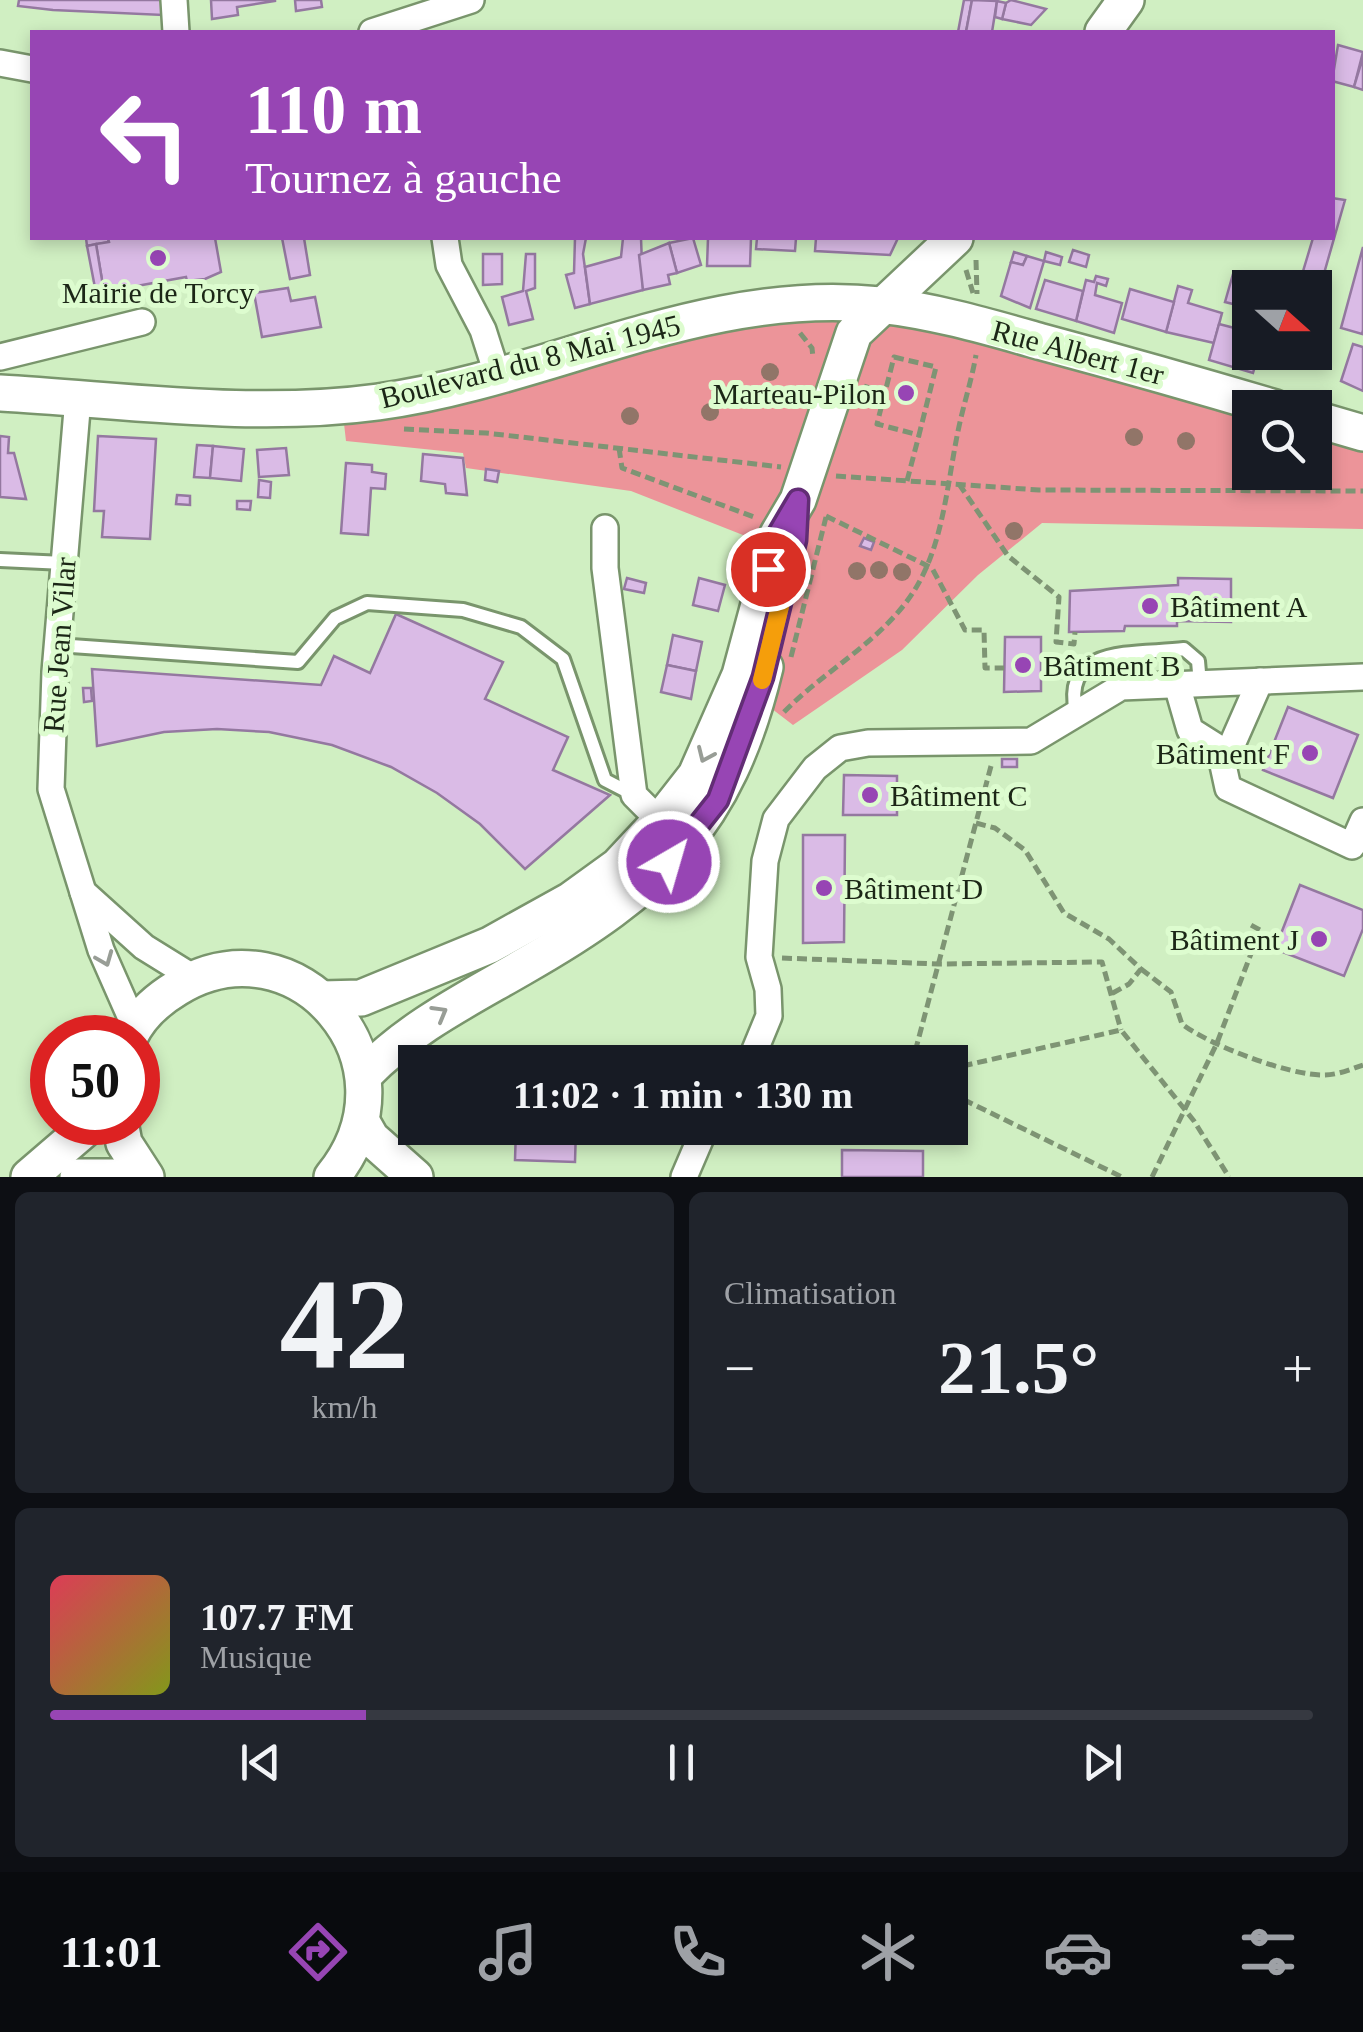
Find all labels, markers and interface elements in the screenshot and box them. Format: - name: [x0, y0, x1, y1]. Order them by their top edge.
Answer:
- icon: left: [80, 70, 210, 200]
- text: 110 m: [245, 71, 422, 148]
- text: Tournez à gauche: [245, 153, 562, 203]
- marker: Mairie de Torcy: [147, 247, 169, 269]
- north arrow: [1232, 270, 1332, 370]
- map controls: [1232, 270, 1332, 490]
- place label: Mairie de Torcy: [62, 276, 254, 309]
- street label: Boulevard du 8 Mai 1945: [376, 308, 684, 414]
- street label: Rue Albert 1er: [988, 313, 1168, 391]
- place label: Marteau-Pilon: [713, 377, 886, 410]
- marker: Marteau-Pilon: [895, 382, 917, 404]
- button: search: [1232, 390, 1332, 490]
- pin: [726, 527, 811, 612]
- icon: arrive: [741, 542, 796, 597]
- street label: Rue Jean Vilar: [36, 556, 82, 734]
- place label: Bâtiment A: [1170, 590, 1308, 623]
- marker: Bâtiment A: [1139, 595, 1161, 617]
- place label: Bâtiment B: [1043, 649, 1181, 682]
- marker: Bâtiment B: [1012, 654, 1034, 676]
- place label: Bâtiment F: [1156, 737, 1290, 770]
- marker: Bâtiment F: [1299, 742, 1321, 764]
- one-way arrow: [697, 745, 717, 763]
- place label: Bâtiment C: [890, 779, 1028, 812]
- marker: Bâtiment C: [859, 784, 881, 806]
- position arrow: [617, 810, 721, 914]
- place label: Bâtiment D: [844, 872, 983, 905]
- marker: Bâtiment D: [813, 877, 835, 899]
- place label: Bâtiment J: [1170, 923, 1299, 956]
- marker: Bâtiment J: [1308, 928, 1330, 950]
- one-way arrow: [93, 949, 113, 966]
- one-way arrow: [429, 1006, 447, 1025]
- speed limit sign: 50: [30, 1015, 160, 1145]
- text: 11:02 · 1 min · 130 m: [513, 1074, 853, 1116]
- text: 42: [280, 1252, 410, 1396]
- text: Climatisation: [724, 1275, 896, 1311]
- text: 21.5°: [938, 1326, 1099, 1409]
- text: −: [724, 1338, 755, 1399]
- text: +: [1282, 1338, 1313, 1399]
- text: km/h: [312, 1389, 377, 1425]
- text: 107.7 FM: [200, 1596, 354, 1638]
- text: Musique: [200, 1639, 312, 1675]
- icon: previous: [233, 1735, 288, 1790]
- icon: pause: [654, 1735, 709, 1790]
- icon: next: [1075, 1735, 1130, 1790]
- icon: directions: [283, 1917, 353, 1987]
- icon: music: [473, 1917, 543, 1987]
- icon: phone: [663, 1917, 733, 1987]
- icon: climate: [853, 1917, 923, 1987]
- icon: car: [1043, 1917, 1113, 1987]
- icon: filters: [1233, 1917, 1303, 1987]
- text: 11:01: [60, 1927, 163, 1977]

